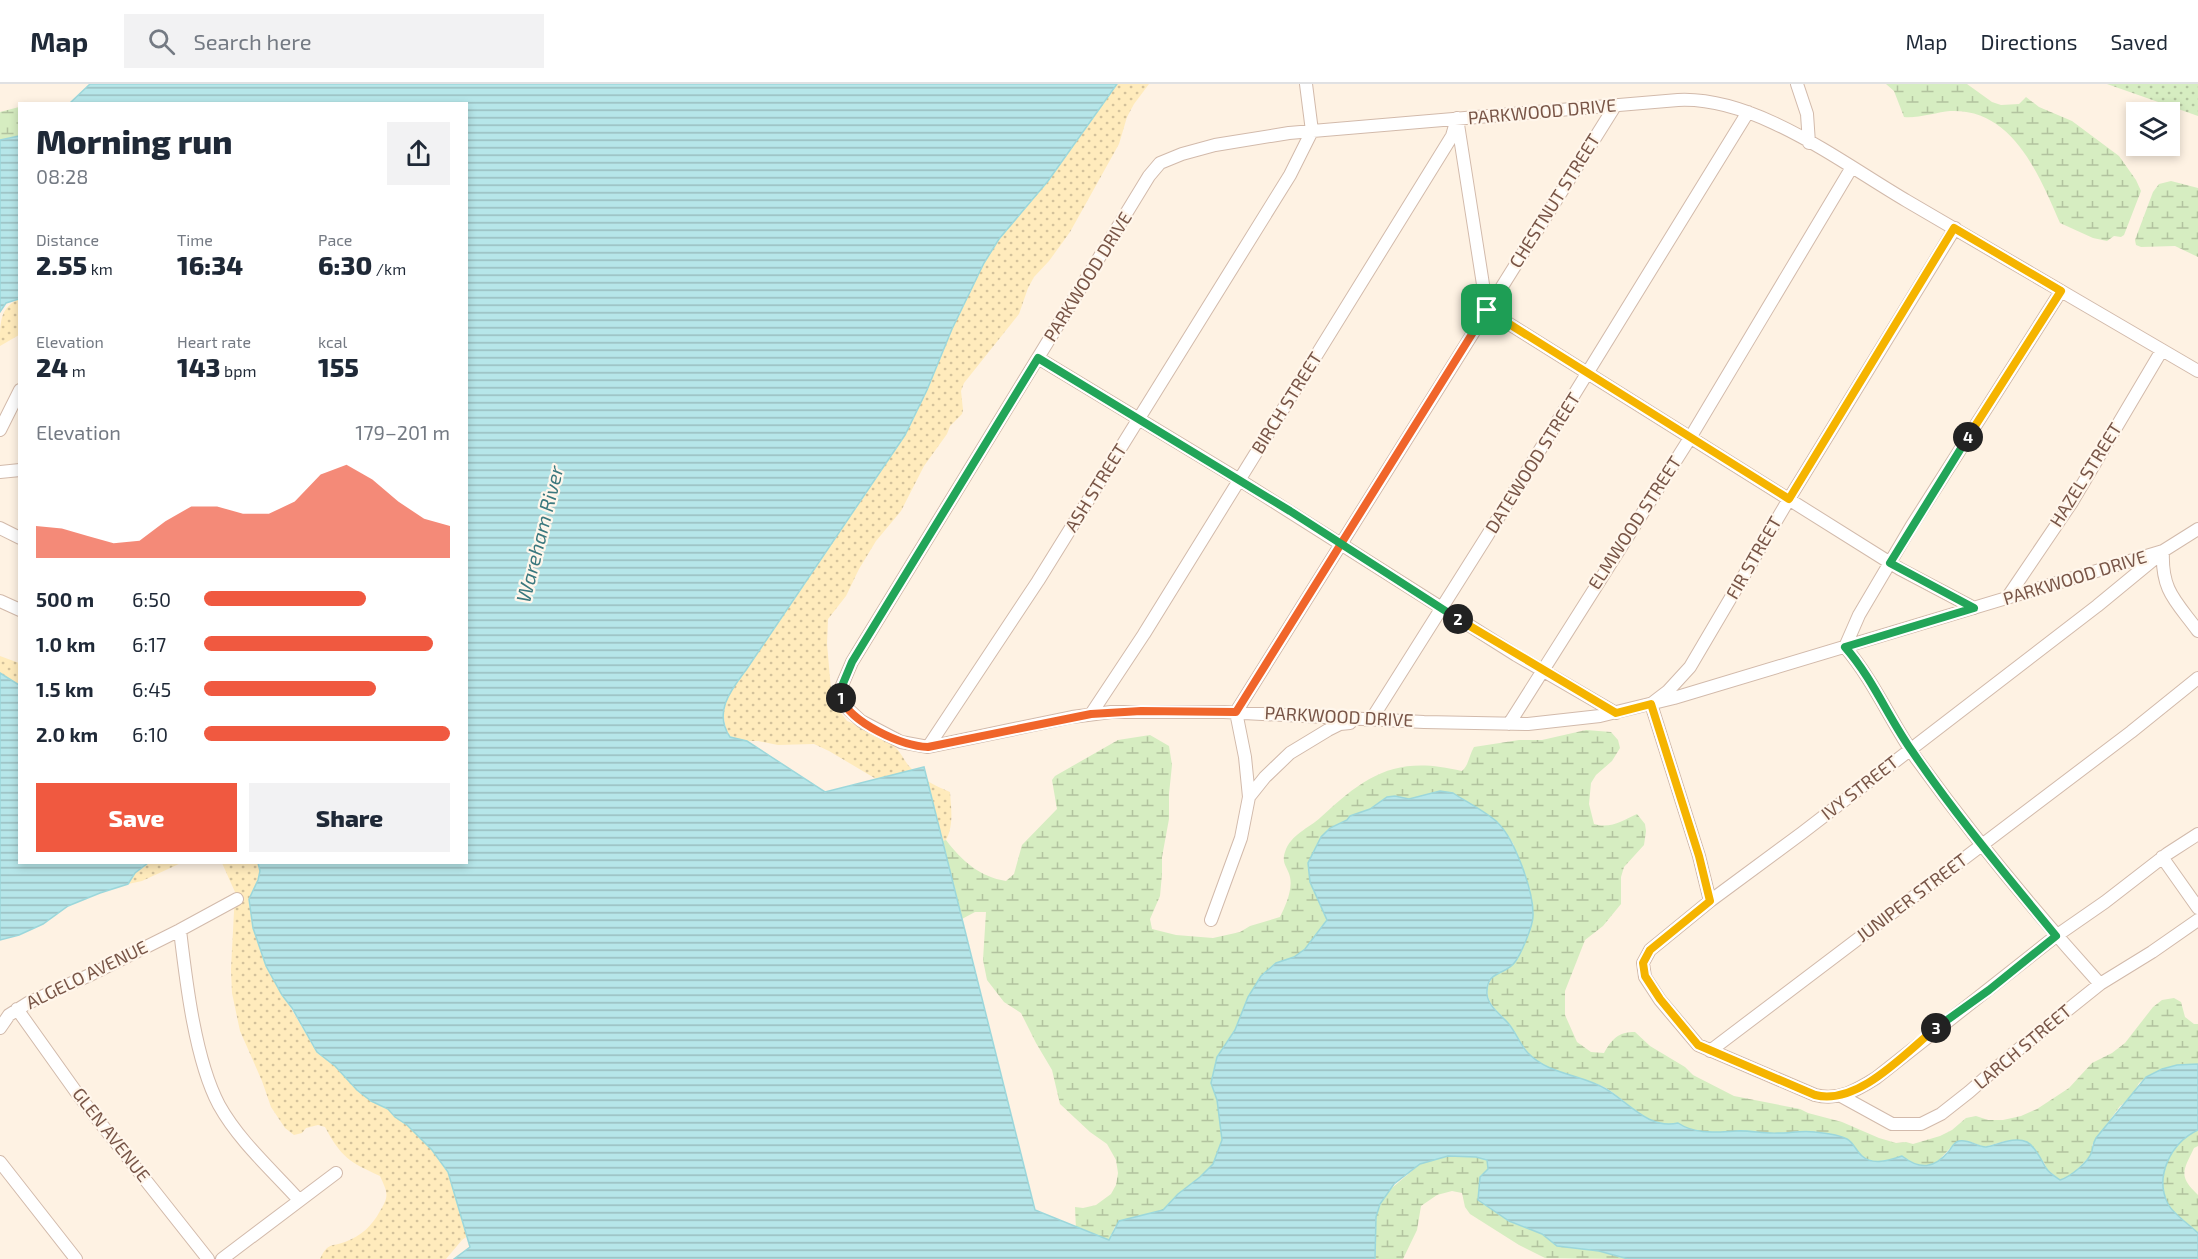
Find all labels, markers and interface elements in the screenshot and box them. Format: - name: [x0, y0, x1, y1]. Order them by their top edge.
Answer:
- search box: [124, 14, 544, 68]
- text: Map: [30, 24, 88, 58]
- icon: search: [145, 25, 178, 58]
- text: Search here: [193, 28, 312, 54]
- text: Map: [1905, 29, 1948, 54]
- text: Directions: [1981, 29, 2077, 54]
- text: Saved: [2110, 29, 2168, 54]
- street label: PARKWOOD DRIVE: [1467, 94, 1617, 128]
- map controls: [2126, 102, 2180, 156]
- button: layers: [2126, 102, 2180, 156]
- text: Morning run: [36, 121, 233, 161]
- button: share: [387, 122, 450, 185]
- street label: CHESTNUT STREET: [1504, 129, 1605, 272]
- text: 08:28: [36, 164, 88, 188]
- street label: PARKWOOD DRIVE: [1038, 208, 1136, 345]
- text: Distance: [36, 230, 99, 249]
- text: Time: [177, 230, 213, 249]
- text: Pace: [318, 230, 352, 249]
- text: 2.55: [36, 249, 87, 280]
- text: 16:34: [177, 249, 243, 280]
- text: 6:30: [318, 249, 372, 280]
- text: km: [87, 259, 113, 278]
- text: /km: [372, 259, 406, 278]
- pin: [1461, 284, 1512, 335]
- icon: arrive: [1470, 293, 1503, 326]
- text: Elevation: [36, 332, 104, 351]
- text: Heart rate: [177, 332, 251, 351]
- text: kcal: [318, 332, 347, 351]
- street label: BIRCH STREET: [1246, 347, 1326, 457]
- text: 24: [36, 351, 68, 382]
- text: 143: [177, 351, 221, 382]
- text: 155: [318, 351, 359, 382]
- text: m: [68, 361, 86, 380]
- text: bpm: [221, 361, 256, 380]
- street label: DATEWOOD STREET: [1480, 388, 1585, 537]
- street label: HAZEL STREET: [2044, 418, 2126, 531]
- text: Elevation: [36, 420, 121, 444]
- text: 179–201 m: [355, 420, 450, 444]
- pin: 4: [1953, 422, 1983, 452]
- text: 4: [1963, 427, 1973, 446]
- street label: ASH STREET: [1059, 439, 1131, 536]
- street label: ELMWOOD STREET: [1583, 451, 1686, 593]
- water label: Wareham River: [510, 462, 568, 605]
- street label: FIR STREET: [1721, 512, 1786, 603]
- street label: PARKWOOD DRIVE: [2000, 545, 2149, 609]
- text: 500 m: [36, 587, 94, 611]
- text: 6:50: [132, 587, 171, 611]
- pin: 2: [1443, 604, 1473, 634]
- text: 2: [1453, 609, 1463, 628]
- text: 1.0 km: [36, 632, 95, 656]
- text: 6:17: [132, 632, 166, 656]
- text: 1.5 km: [36, 677, 94, 701]
- text: 6:45: [132, 677, 171, 701]
- pin: 1: [826, 683, 856, 713]
- text: 1: [838, 688, 844, 707]
- street label: PARKWOOD DRIVE: [1264, 701, 1414, 731]
- text: 2.0 km: [36, 722, 98, 746]
- text: 6:10: [132, 722, 168, 746]
- street label: IVY STREET: [1816, 750, 1903, 824]
- button: Save: [36, 783, 237, 852]
- button: Share: [249, 783, 450, 852]
- street label: JUNIPER STREET: [1851, 848, 1972, 946]
- street label: ALGELO AVENUE: [22, 935, 151, 1013]
- street label: LARCH STREET: [1969, 999, 2076, 1093]
- pin: 3: [1921, 1013, 1951, 1043]
- text: 3: [1931, 1018, 1941, 1037]
- street label: GLEN AVENUE: [68, 1083, 155, 1186]

